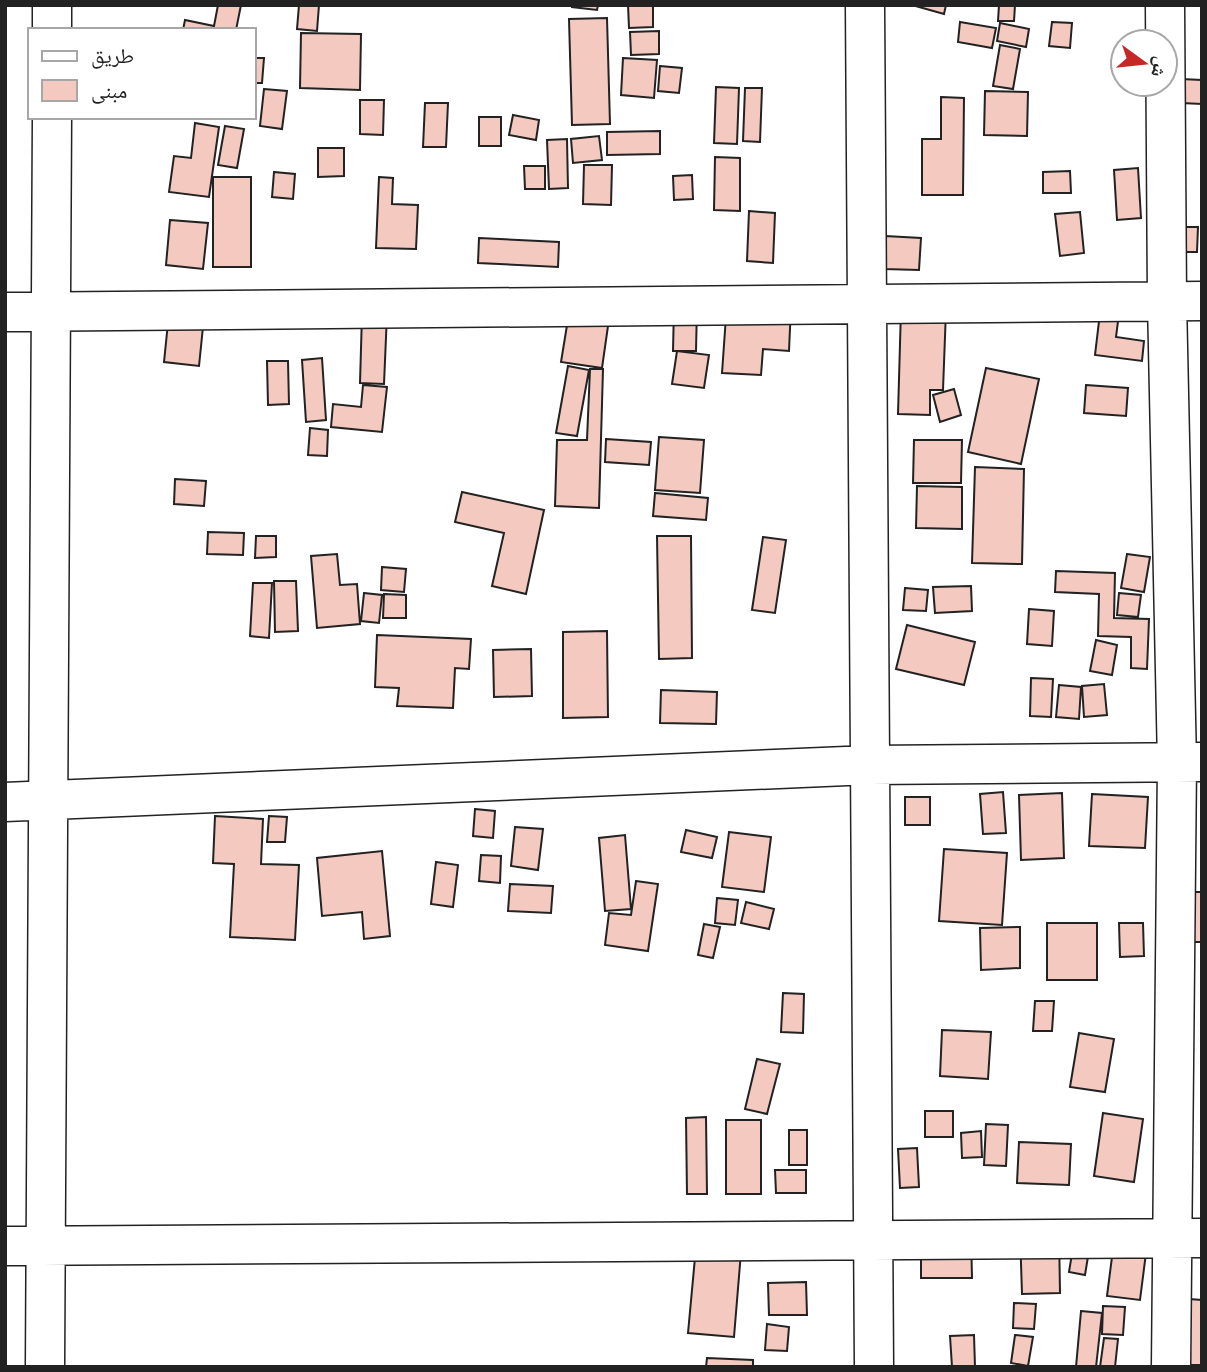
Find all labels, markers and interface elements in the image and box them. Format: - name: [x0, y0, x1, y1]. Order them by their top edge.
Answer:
- legend: [28, 28, 256, 119]
- north arrow: [1109, 28, 1179, 98]
- text: طريق: [91, 44, 134, 69]
- text: ش: [1146, 55, 1173, 80]
- text: مبنى: [91, 79, 127, 104]

